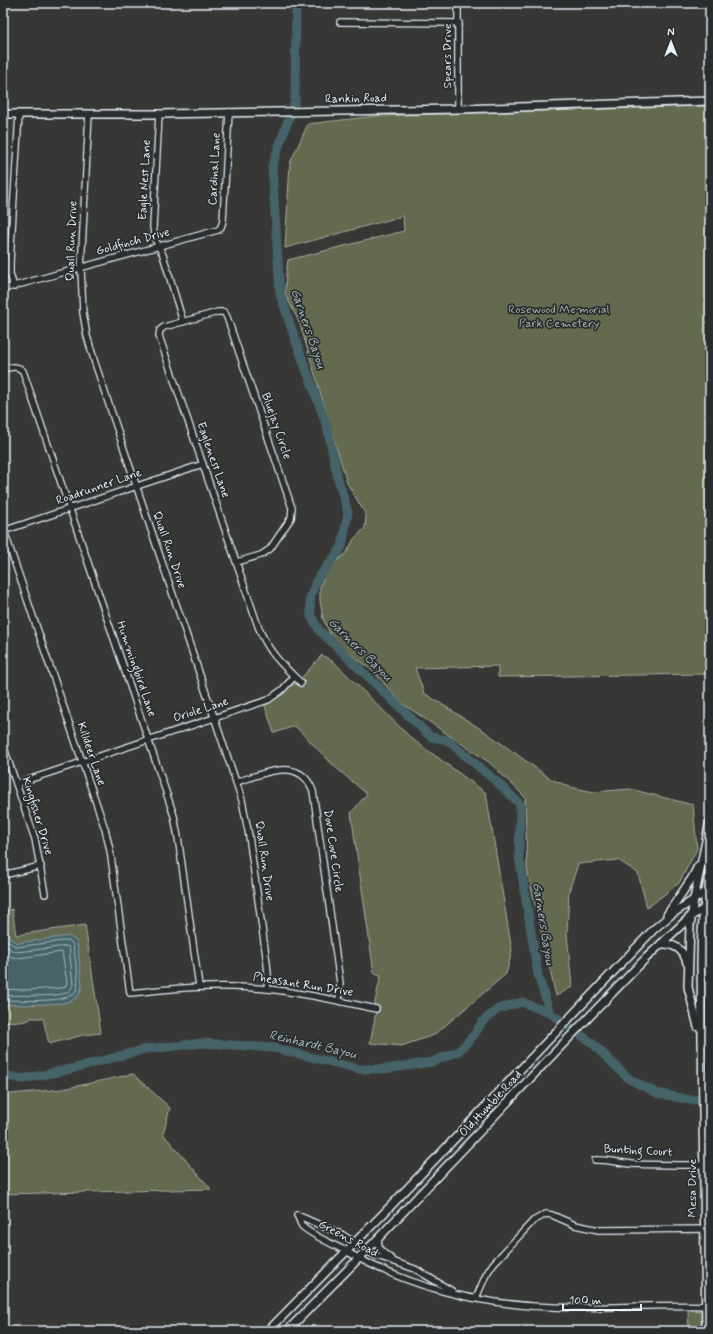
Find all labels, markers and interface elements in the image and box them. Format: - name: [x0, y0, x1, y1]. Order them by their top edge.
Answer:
- north arrow: [651, 22, 691, 62]
- street label: Spears Drive: [440, 24, 456, 88]
- text: N: [667, 26, 675, 40]
- street label: Rankin Road: [325, 90, 387, 108]
- street label: Cardinal Lane: [205, 132, 225, 206]
- street label: Eagle Nest Lane: [135, 139, 155, 221]
- street label: Quail Run Drive: [63, 200, 81, 282]
- street label: Goldfinch Drive: [94, 224, 172, 260]
- water label: Garners Bayou: [286, 287, 330, 371]
- park label: Rosewood Memorial Park Cemetery: [509, 302, 610, 332]
- street label: Bluejay Circle: [257, 391, 295, 461]
- street label: Eaglenest Lane: [193, 420, 233, 500]
- street label: Roadrunner Lane: [54, 465, 144, 509]
- street label: Quail Run Drive: [148, 509, 190, 591]
- water label: Garners Bayou: [324, 614, 396, 686]
- street label: Hummingbird Lane: [111, 619, 160, 719]
- street label: Oriole Lane: [171, 693, 231, 726]
- street label: Killdeer Lane: [73, 720, 109, 788]
- street label: Kingfisher Drive: [18, 775, 56, 857]
- street label: Dove Cove Circle: [319, 808, 347, 894]
- street label: Quail Run Drive: [250, 820, 278, 902]
- water label: Garners Bayou: [528, 881, 558, 967]
- street label: Pheasant Run Drive: [252, 969, 354, 1001]
- water label: Reinhardt Bayou: [267, 1027, 359, 1063]
- street label: Old Humble Road: [456, 1067, 526, 1141]
- street label: Bunting Court: [603, 1141, 673, 1162]
- street label: Mesa Drive: [685, 1158, 701, 1217]
- street label: Greens Road: [315, 1217, 381, 1261]
- scale bar: [563, 1286, 641, 1312]
- text: 100 m: [569, 1293, 601, 1309]

